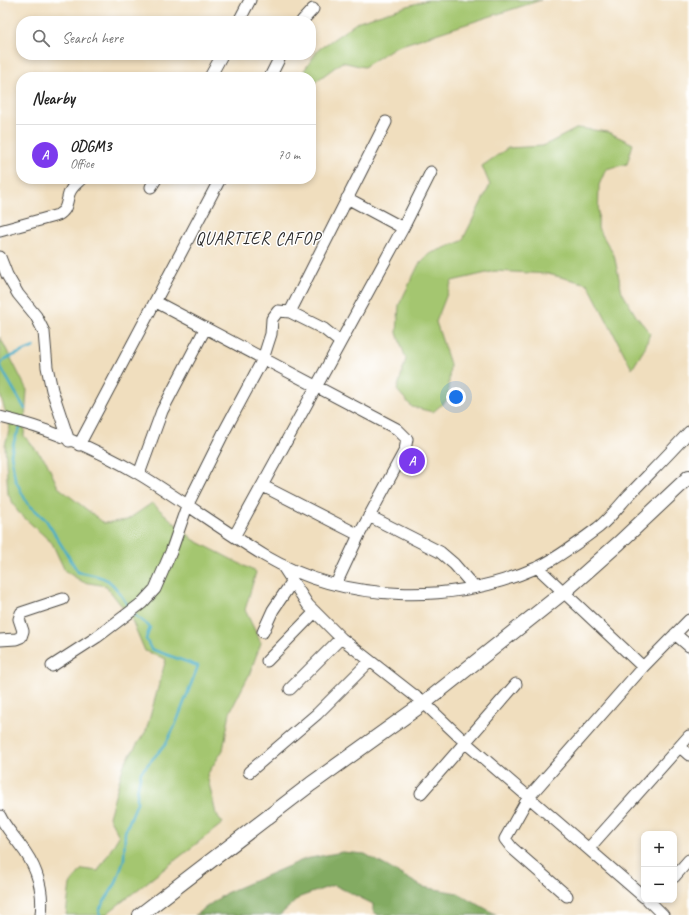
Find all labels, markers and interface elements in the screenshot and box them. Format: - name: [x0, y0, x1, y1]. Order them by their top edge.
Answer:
- search box: [16, 16, 316, 60]
- icon: search: [30, 27, 52, 49]
- text: Search here: [62, 29, 123, 48]
- text: Nearby: [32, 88, 75, 109]
- text: ODGM3: [70, 137, 112, 156]
- text: A: [42, 147, 48, 163]
- text: 70 m: [278, 147, 300, 163]
- text: Office: [70, 156, 94, 172]
- district label: QUARTIER CAFOP: [195, 228, 322, 249]
- your location: [446, 387, 466, 407]
- pin: A: [399, 446, 425, 476]
- map controls: [641, 831, 677, 903]
- button: +: [641, 831, 677, 867]
- button: −: [641, 867, 677, 903]

